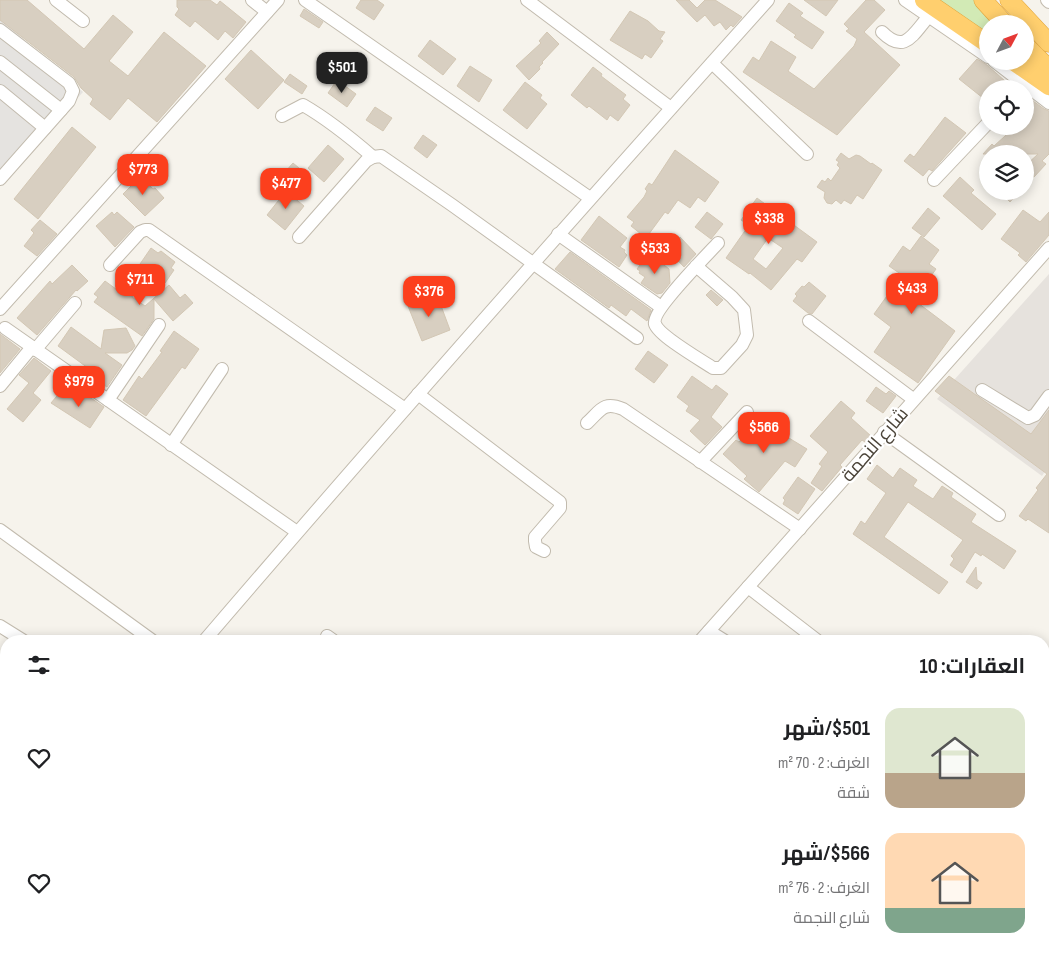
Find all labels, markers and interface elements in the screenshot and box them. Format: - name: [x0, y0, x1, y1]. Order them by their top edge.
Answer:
- north arrow: [979, 15, 1034, 70]
- map controls: [979, 15, 1034, 200]
- pin: $501: [312, 52, 372, 94]
- text: $501: [327, 58, 357, 77]
- button: locate: [979, 80, 1034, 135]
- button: layers: [979, 145, 1034, 200]
- pin: $773: [113, 154, 173, 196]
- text: $773: [128, 160, 158, 179]
- pin: $477: [256, 168, 316, 210]
- text: $477: [271, 174, 301, 193]
- pin: $338: [739, 202, 799, 245]
- text: $338: [754, 209, 784, 228]
- pin: $533: [625, 232, 685, 275]
- text: $533: [640, 239, 670, 258]
- pin: $711: [110, 264, 170, 306]
- text: $711: [126, 270, 154, 289]
- pin: $433: [882, 272, 942, 315]
- pin: $376: [399, 276, 459, 318]
- text: $433: [897, 279, 927, 298]
- text: $376: [414, 282, 444, 301]
- pin: $979: [49, 366, 109, 408]
- text: $979: [64, 372, 94, 391]
- street label: شارع النجمة: [837, 403, 914, 488]
- pin: $566: [734, 412, 794, 454]
- text: $566: [749, 418, 779, 437]
- icon: filters: [25, 651, 53, 679]
- text: العقارات: 10: [920, 654, 1025, 679]
- text: $501/شهر: [784, 716, 870, 741]
- icon: home: [925, 728, 985, 788]
- icon: heart: [25, 744, 53, 772]
- text: الغرف: 2 · 70 m²: [778, 754, 870, 773]
- text: شقة: [837, 784, 870, 803]
- text: $566/شهر: [782, 841, 870, 866]
- icon: home: [925, 853, 985, 913]
- icon: heart: [25, 869, 53, 897]
- text: الغرف: 2 · 76 m²: [778, 879, 870, 898]
- text: شارع النجمة: [793, 909, 870, 928]

